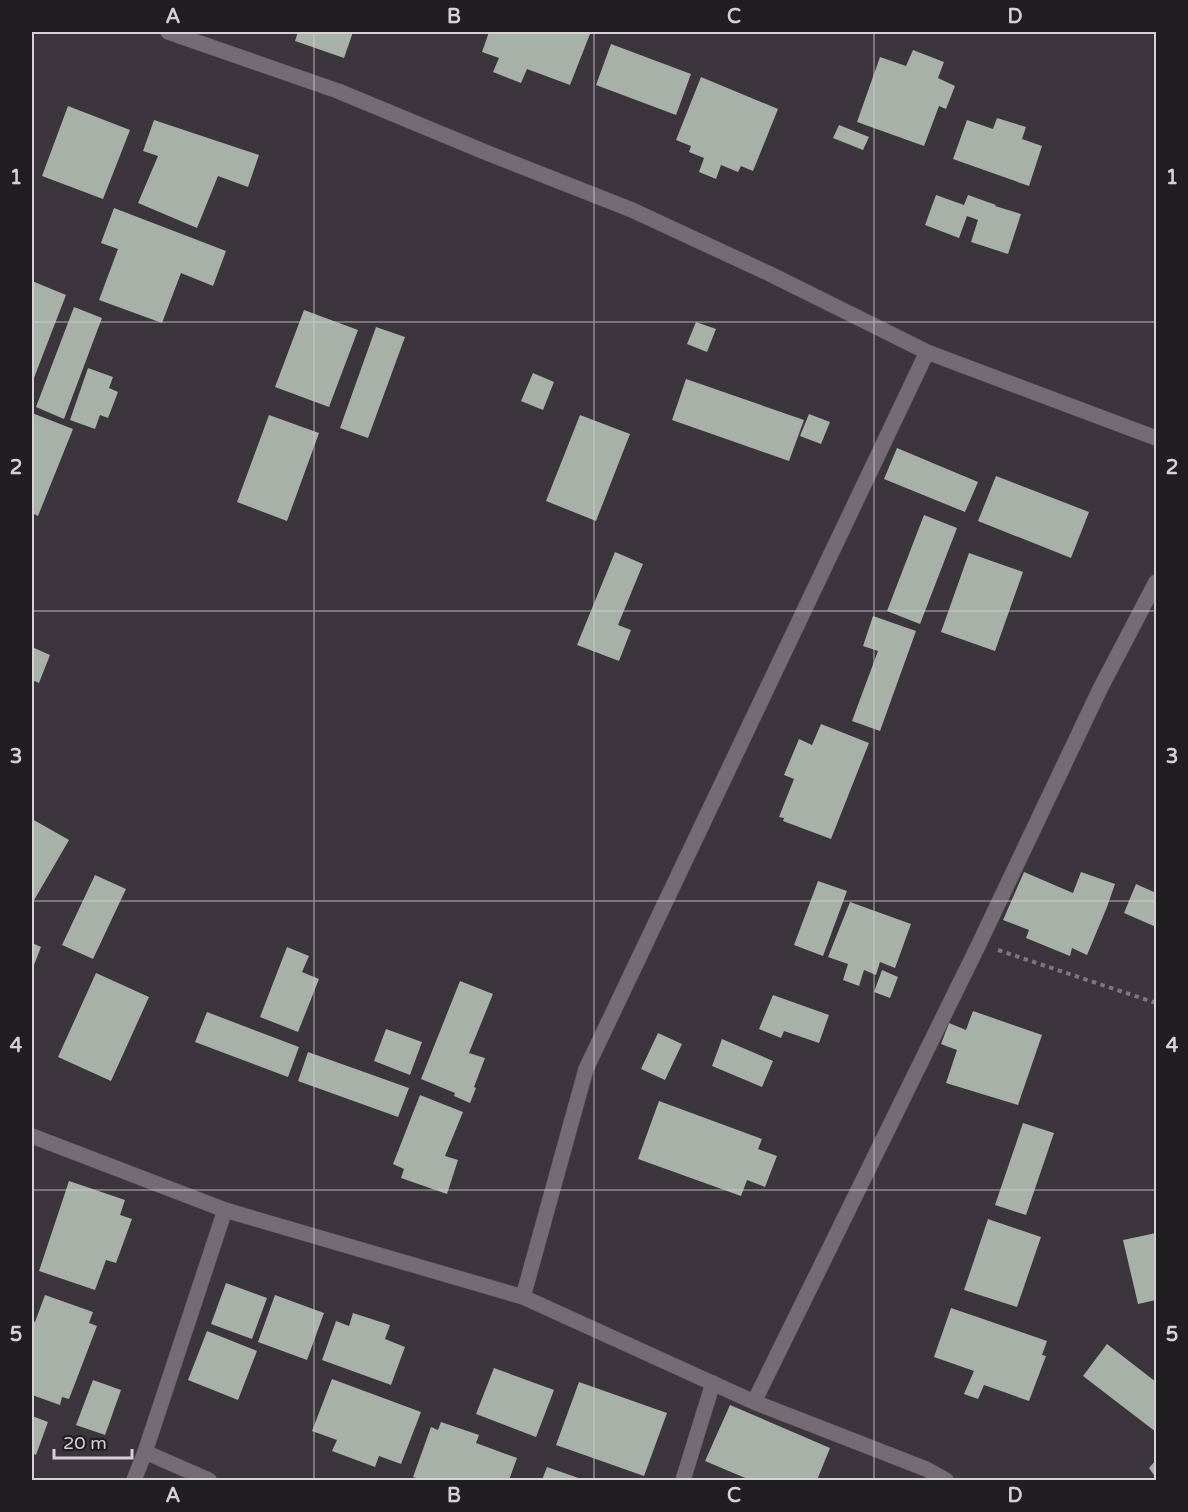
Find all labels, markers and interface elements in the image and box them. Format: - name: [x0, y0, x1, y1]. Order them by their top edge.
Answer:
- text: A: [166, 5, 181, 29]
- text: B: [447, 5, 461, 29]
- text: C: [727, 5, 741, 29]
- text: D: [1007, 5, 1023, 29]
- text: 1: [10, 166, 22, 190]
- text: 1: [1166, 166, 1178, 190]
- text: 2: [10, 456, 22, 480]
- text: 2: [1166, 456, 1178, 480]
- text: 3: [10, 745, 22, 769]
- text: 3: [1166, 745, 1178, 769]
- text: 4: [10, 1034, 23, 1058]
- text: 4: [1166, 1034, 1179, 1058]
- text: 5: [10, 1323, 22, 1347]
- text: 5: [1166, 1323, 1178, 1347]
- scale bar: [54, 1422, 132, 1460]
- text: 20 m: [63, 1432, 107, 1454]
- text: A: [166, 1484, 181, 1508]
- text: B: [447, 1484, 461, 1508]
- text: C: [727, 1484, 741, 1508]
- text: D: [1007, 1484, 1023, 1508]

